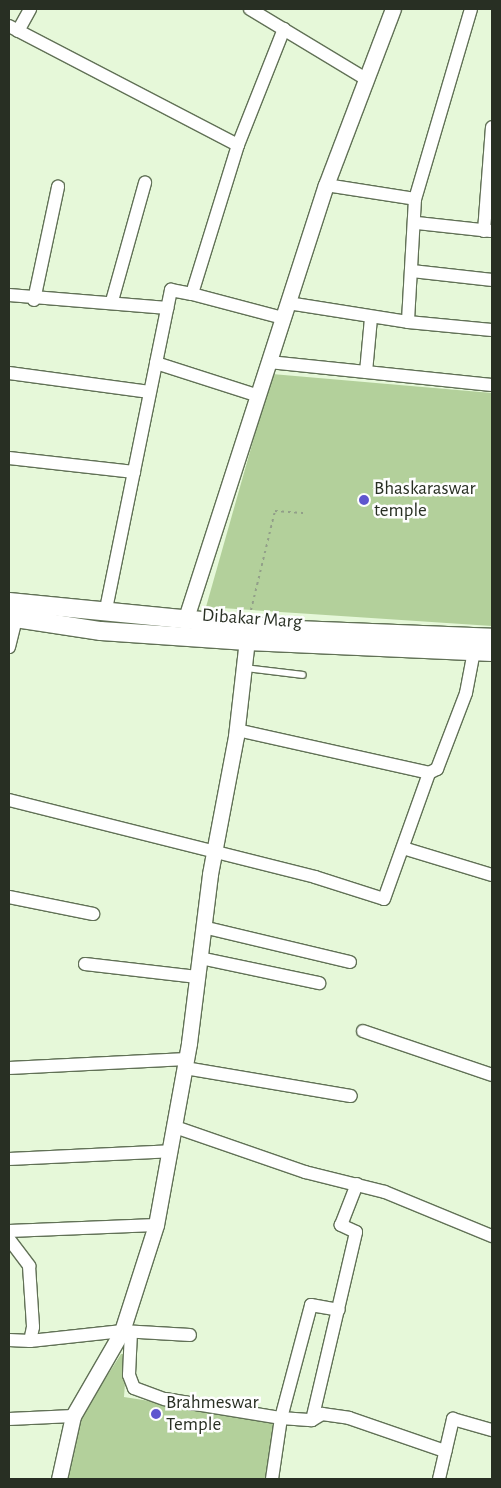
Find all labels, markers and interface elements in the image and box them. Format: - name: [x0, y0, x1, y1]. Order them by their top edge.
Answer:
- place label: Bhaskaraswar temple: [374, 478, 476, 522]
- marker: Bhaskaraswar temple: [358, 494, 370, 506]
- street label: Dibakar Marg: [201, 604, 303, 634]
- place label: Brahmeswar Temple: [166, 1392, 259, 1436]
- marker: Brahmeswar Temple: [150, 1408, 162, 1420]

